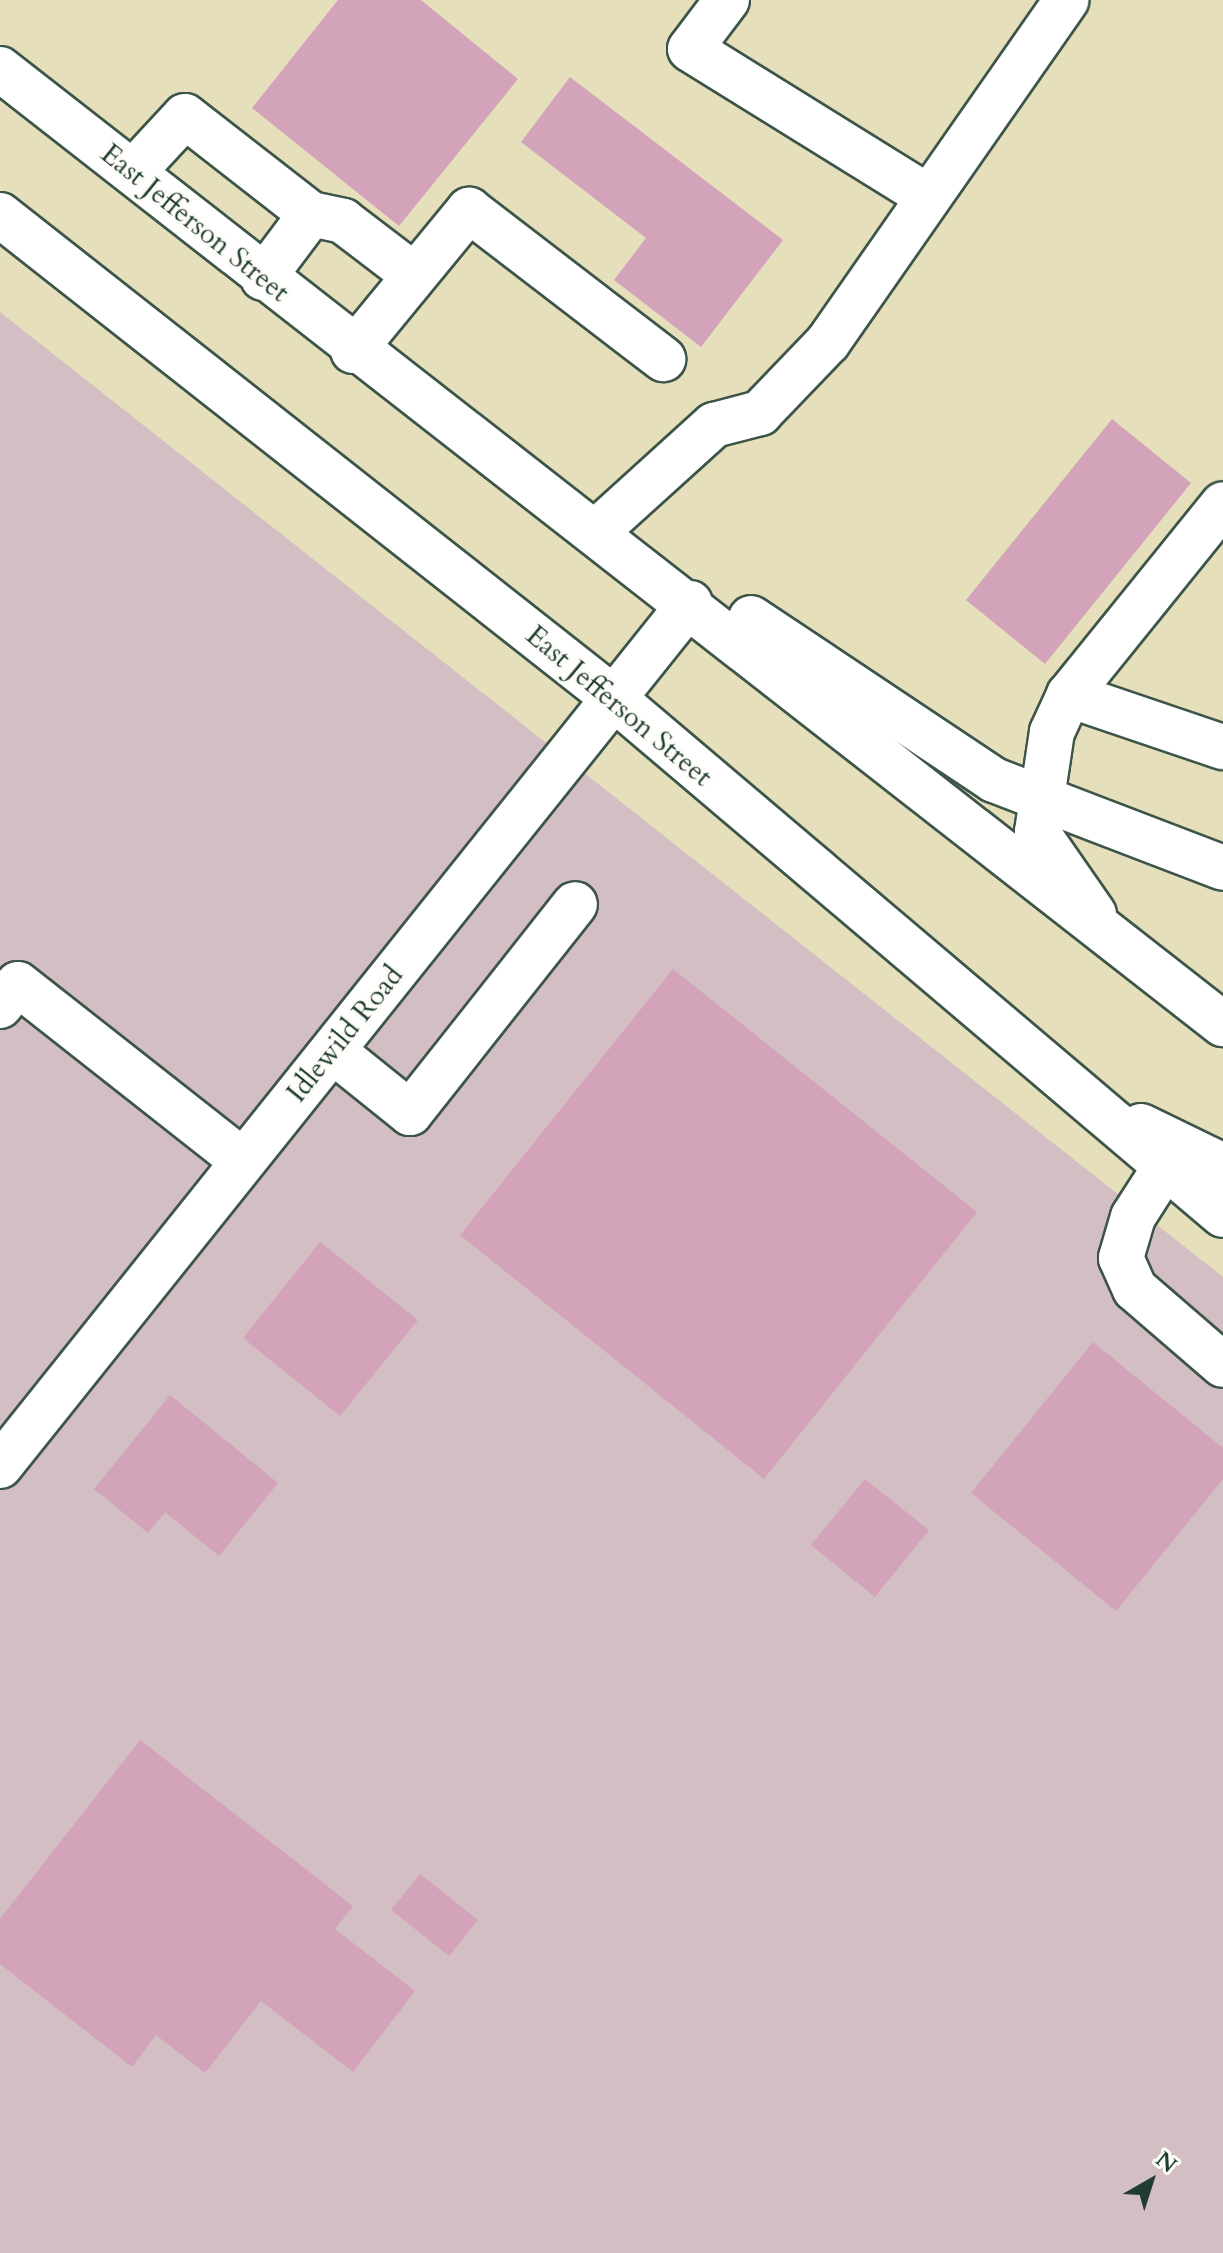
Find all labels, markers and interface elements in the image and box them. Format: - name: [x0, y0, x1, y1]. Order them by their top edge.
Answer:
- street label: East Jefferson Street: [94, 137, 296, 309]
- street label: East Jefferson Street: [519, 618, 719, 794]
- street label: Idlewild Road: [280, 959, 410, 1109]
- north arrow: [1111, 2141, 1191, 2221]
- text: N: [1149, 2145, 1183, 2180]

